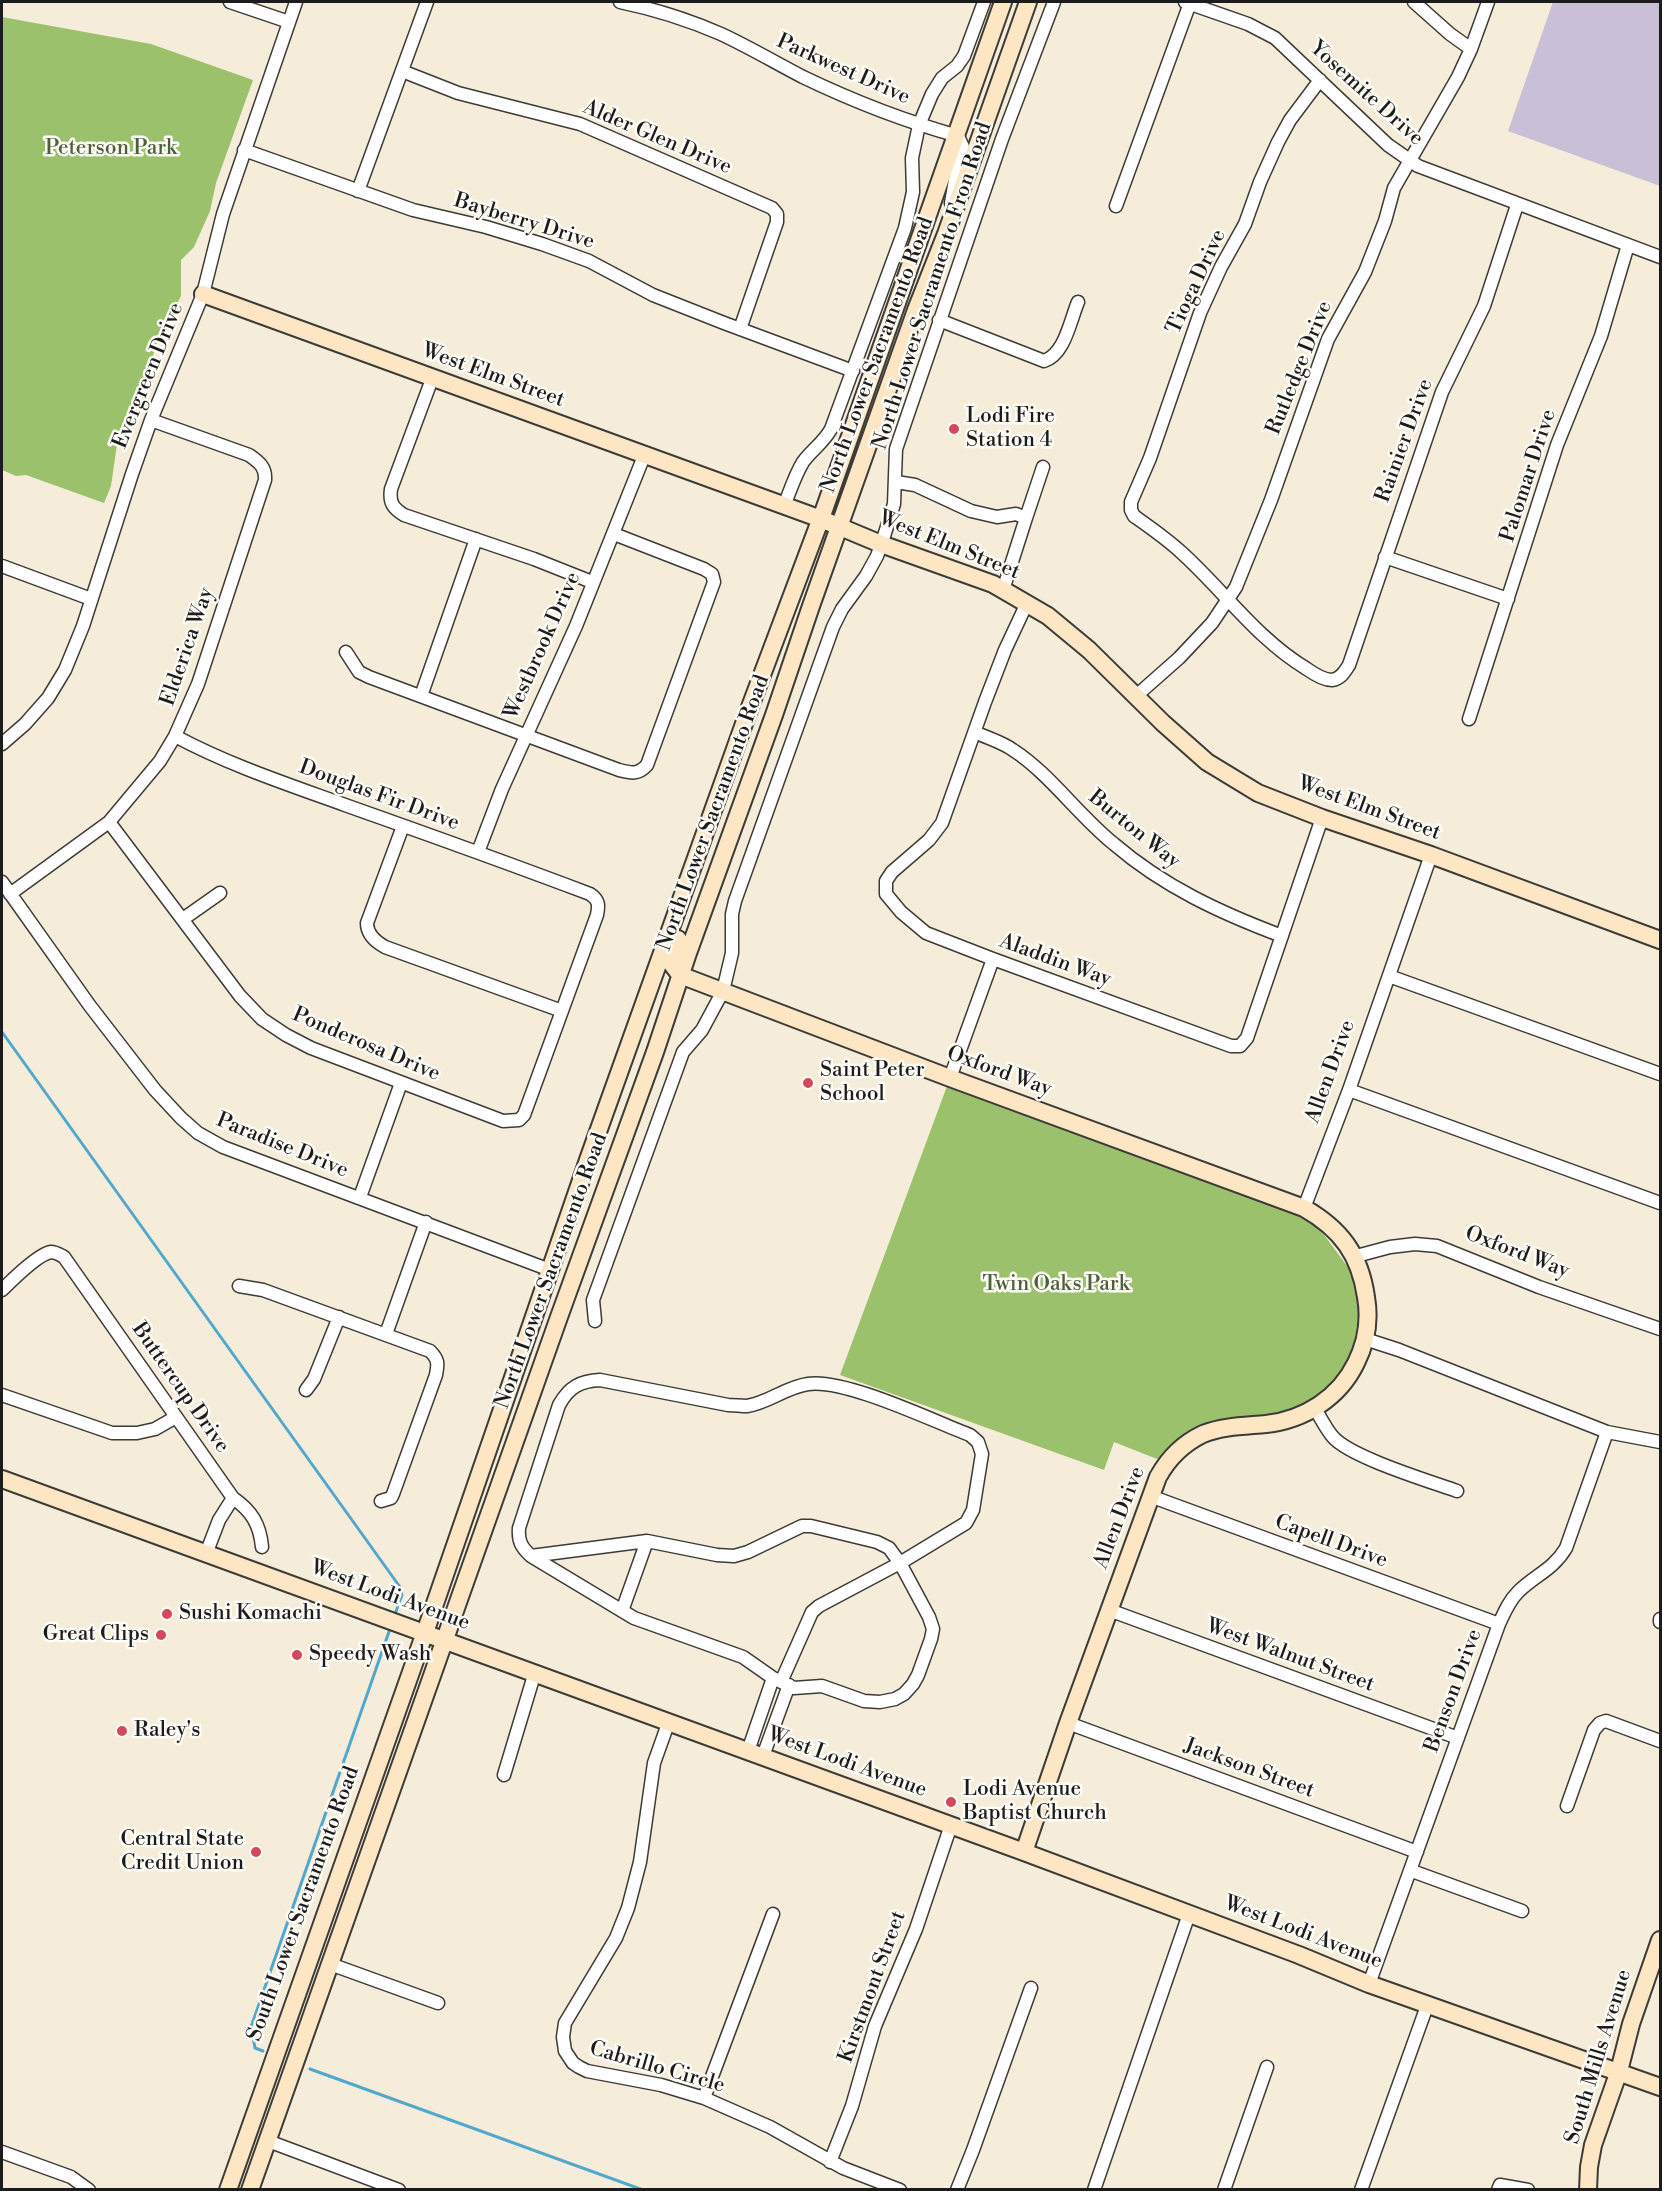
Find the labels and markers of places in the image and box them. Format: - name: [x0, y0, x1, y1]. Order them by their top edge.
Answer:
- place label: Lodi Fire Station 4: [966, 404, 1055, 454]
- marker: Lodi Fire Station 4: [947, 422, 961, 436]
- place label: Saint Peter School: [820, 1058, 924, 1108]
- marker: Saint Peter School: [801, 1076, 815, 1090]
- place label: Sushi Komachi: [179, 1601, 322, 1627]
- marker: Sushi Komachi: [160, 1607, 174, 1621]
- place label: Great Clips: [43, 1622, 149, 1648]
- marker: Great Clips: [154, 1628, 168, 1642]
- place label: Speedy Wash: [309, 1642, 431, 1668]
- marker: Speedy Wash: [290, 1648, 304, 1662]
- place label: Raley's: [134, 1718, 200, 1744]
- marker: Raley's: [115, 1724, 129, 1738]
- place label: Lodi Avenue Baptist Church: [963, 1777, 1107, 1827]
- marker: Lodi Avenue Baptist Church: [944, 1795, 958, 1809]
- place label: Central State Credit Union: [121, 1827, 244, 1877]
- marker: Central State Credit Union: [249, 1845, 263, 1859]

